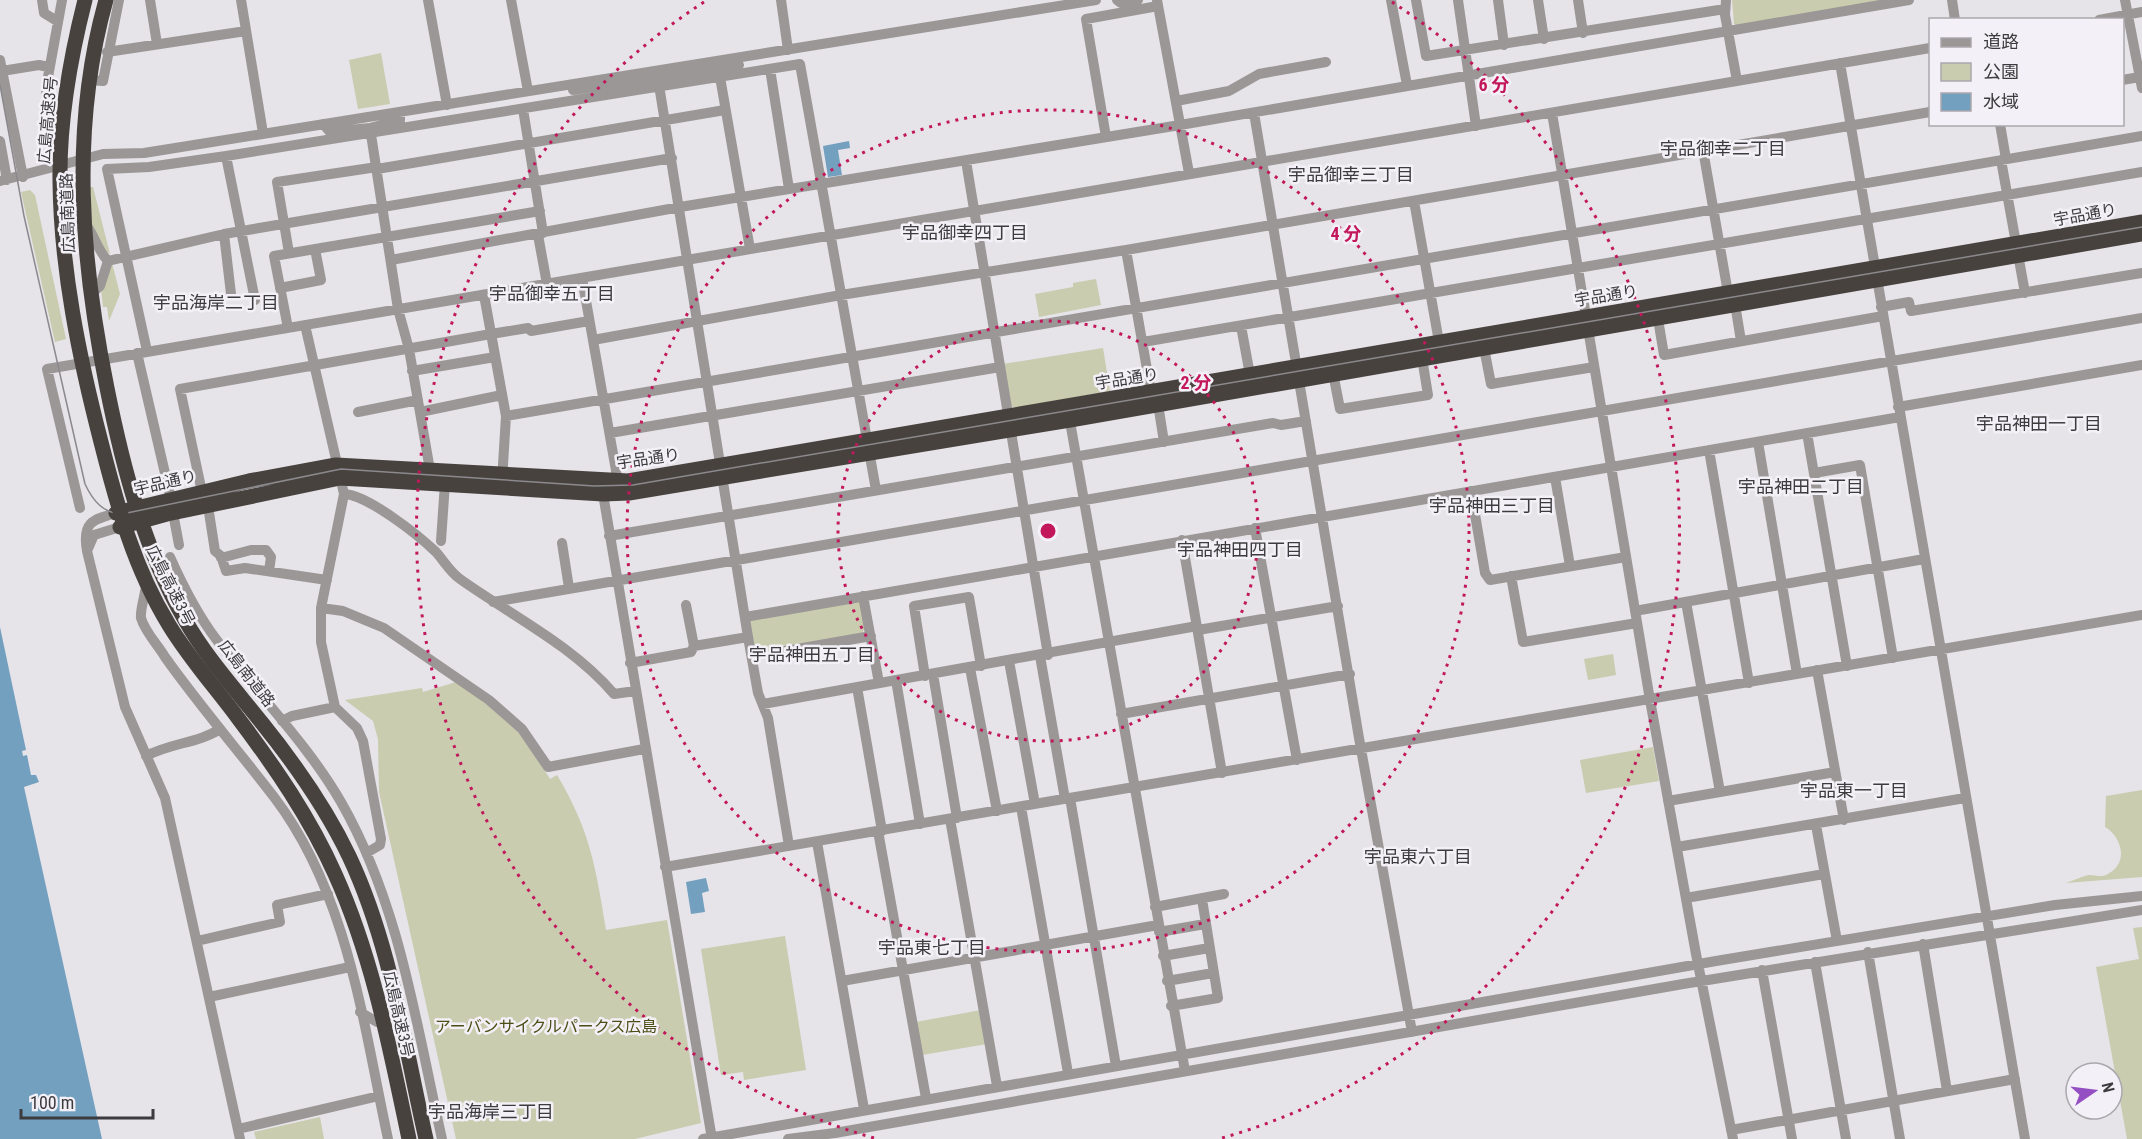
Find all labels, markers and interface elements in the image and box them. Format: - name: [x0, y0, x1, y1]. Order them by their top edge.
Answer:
- legend: [1929, 18, 2124, 126]
- text: 道路: [1983, 31, 2019, 52]
- text: 公園: [1983, 61, 2019, 82]
- text: 6 分: [1478, 74, 1510, 95]
- street label: 広島高速3号: [34, 75, 61, 165]
- text: 水域: [1983, 91, 2019, 112]
- district label: 宇品御幸二丁目: [1660, 138, 1786, 159]
- district label: 宇品御幸三丁目: [1288, 164, 1414, 185]
- street label: 広島南道路: [57, 173, 78, 253]
- street label: 宇品通り: [2052, 200, 2118, 229]
- district label: 宇品御幸四丁目: [902, 222, 1028, 243]
- text: 4 分: [1330, 223, 1362, 244]
- street label: 宇品通り: [1573, 281, 1639, 310]
- district label: 宇品御幸五丁目: [489, 283, 615, 304]
- district label: 宇品海岸二丁目: [153, 292, 279, 313]
- street label: 宇品通り: [1094, 364, 1160, 393]
- text: 2 分: [1180, 372, 1212, 393]
- district label: 宇品神田一丁目: [1976, 413, 2102, 434]
- street label: 宇品通り: [615, 445, 681, 472]
- street label: 宇品通り: [132, 466, 198, 499]
- district label: 宇品神田二丁目: [1738, 476, 1864, 497]
- district label: 宇品神田三丁目: [1429, 495, 1555, 516]
- centre of rings: [1038, 521, 1058, 541]
- district label: 宇品神田四丁目: [1177, 539, 1303, 560]
- street label: 広島高速3号: [142, 542, 199, 629]
- street label: 広島南道路: [214, 636, 279, 711]
- district label: 宇品神田五丁目: [749, 644, 875, 665]
- district label: 宇品東一丁目: [1800, 780, 1908, 801]
- district label: 宇品東六丁目: [1364, 846, 1472, 867]
- district label: 宇品東七丁目: [878, 937, 986, 958]
- street label: 広島高速3号: [379, 969, 418, 1059]
- park label: アーバンサイクルパークス広島: [435, 1017, 657, 1036]
- north arrow: [2064, 1061, 2124, 1121]
- text: N: [2098, 1080, 2118, 1095]
- scale bar: [21, 1082, 153, 1120]
- text: 100 m: [30, 1092, 74, 1113]
- district label: 宇品海岸三丁目: [428, 1101, 554, 1122]

